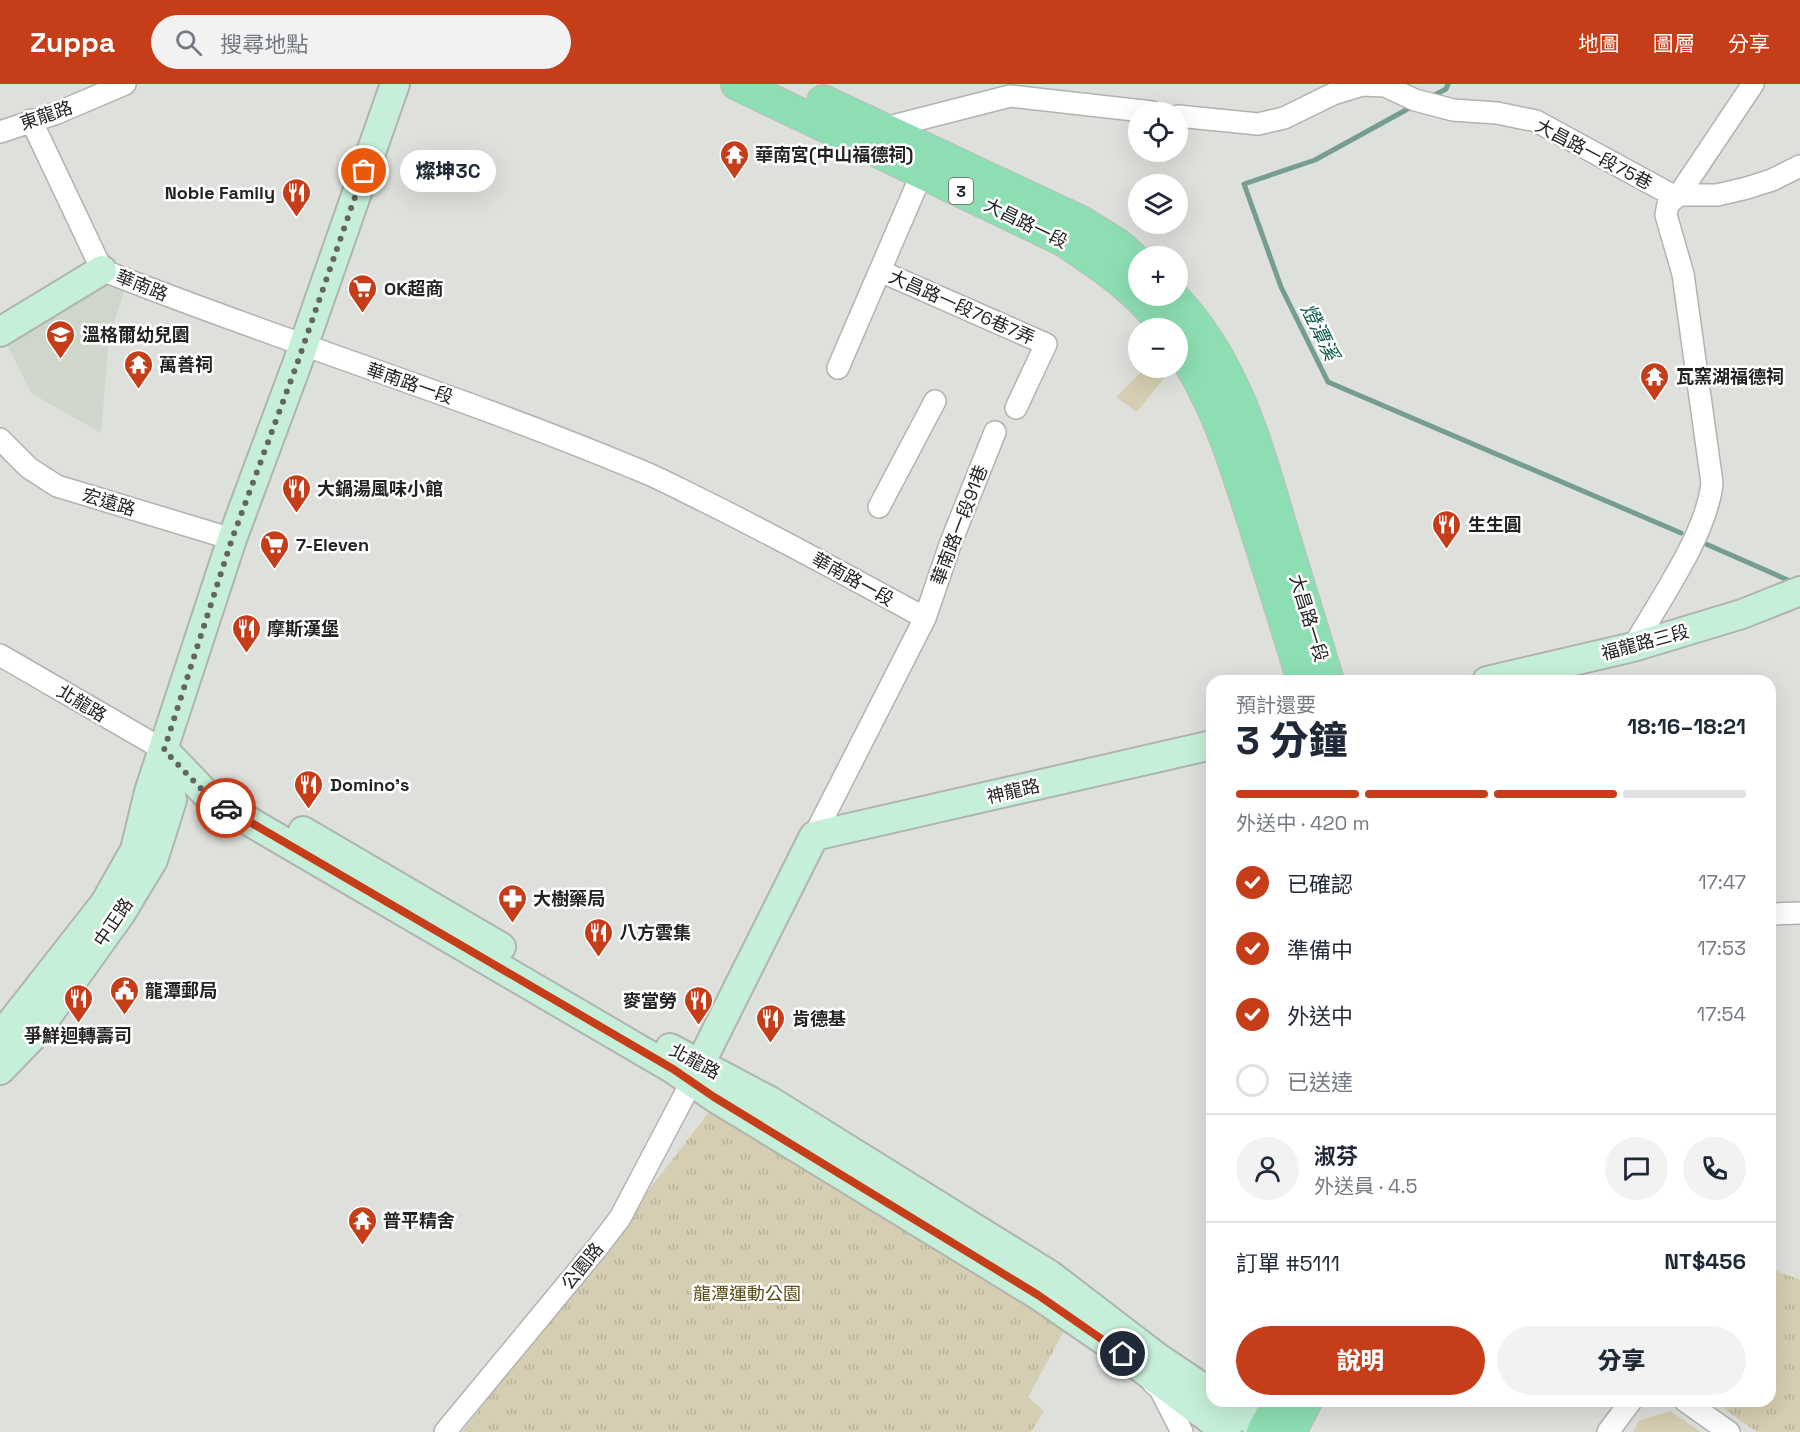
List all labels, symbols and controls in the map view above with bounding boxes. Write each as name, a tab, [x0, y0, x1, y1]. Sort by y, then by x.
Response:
search box	[151, 15, 571, 69]
text: Zuppa	[30, 24, 115, 60]
icon: search	[172, 26, 205, 59]
text: 搜尋地點	[220, 30, 308, 58]
text: 地圖	[1578, 30, 1620, 57]
text: 圖層	[1653, 30, 1695, 57]
text: 分享	[1728, 30, 1770, 57]
street label: 東龍路	[17, 95, 75, 135]
map controls	[1128, 102, 1188, 378]
button: locate	[1128, 102, 1188, 162]
street label: 大昌路一段75巷	[1532, 114, 1656, 194]
temple icon: 華南宮(中山福德祠)	[718, 138, 750, 180]
place label: 華南宮(中山福德祠)	[755, 143, 913, 166]
pin	[338, 145, 389, 196]
callout: 燦坤3C	[400, 150, 496, 192]
icon: bag	[347, 154, 380, 187]
text: 燦坤3C	[415, 158, 481, 184]
button: layers	[1128, 174, 1188, 234]
restaurant icon: Noble Family	[280, 176, 312, 218]
road number: 3	[949, 178, 973, 204]
place label: Noble Family	[165, 181, 275, 204]
street label: 大昌路一段	[981, 193, 1071, 253]
button: +	[1128, 246, 1188, 306]
street label: 華南路	[113, 264, 171, 306]
street label: 大昌路一段76巷7弄	[886, 265, 1038, 349]
supermarket icon: OK超商	[347, 272, 379, 314]
place label: OK超商	[384, 277, 443, 300]
water label: 燈潭溪	[1295, 299, 1346, 367]
school or university icon: 溫格爾幼兒園	[45, 318, 77, 360]
button: −	[1128, 318, 1188, 378]
place label: 溫格爾幼兒園	[82, 323, 190, 346]
temple icon: 萬善祠	[122, 348, 154, 390]
place label: 萬善祠	[159, 353, 213, 376]
street label: 華南路一段	[364, 357, 456, 409]
temple icon: 瓦窯湖福德祠	[1639, 360, 1671, 402]
place label: 瓦窯湖福德祠	[1676, 365, 1784, 388]
street label: 華南路一段91巷	[926, 462, 992, 588]
restaurant icon: 大鍋湯風味小館	[280, 472, 312, 514]
place label: 大鍋湯風味小館	[317, 477, 443, 500]
street label: 宏遠路	[80, 483, 138, 521]
restaurant icon: 生生圓	[1431, 508, 1463, 550]
place label: 生生圓	[1468, 513, 1522, 536]
supermarket icon: 7-Eleven	[259, 528, 291, 570]
place label: 7-Eleven	[296, 533, 369, 556]
street label: 華南路一段	[808, 547, 898, 611]
street label: 大昌路一段	[1285, 572, 1333, 664]
restaurant icon: 摩斯漢堡	[230, 612, 262, 654]
place label: 摩斯漢堡	[267, 617, 339, 640]
street label: 福龍路三段	[1599, 619, 1691, 665]
street label: 北龍路	[53, 679, 111, 727]
text: 預計還要	[1236, 692, 1316, 718]
text: 18:16–18:21	[1627, 712, 1746, 740]
text: 3 分鐘	[1236, 716, 1348, 765]
restaurant icon: Domino's	[293, 768, 325, 810]
place label: Domino's	[330, 773, 409, 796]
street label: 神龍路	[984, 774, 1042, 808]
courier	[196, 778, 256, 838]
icon: car	[210, 792, 243, 825]
text: 外送中 · 420 m	[1236, 810, 1370, 836]
icon: check	[1236, 866, 1269, 899]
text: 17:47	[1698, 869, 1746, 895]
text: 已確認	[1287, 870, 1353, 898]
pharmacy icon: 大樹藥局	[496, 882, 528, 924]
place label: 大樹藥局	[533, 887, 605, 910]
street label: 中正路	[88, 893, 138, 951]
restaurant icon: 八方雲集	[582, 916, 614, 958]
place label: 八方雲集	[619, 921, 691, 944]
icon: check	[1236, 932, 1269, 965]
text: 17:53	[1697, 935, 1746, 961]
text: 準備中	[1287, 936, 1353, 964]
public building icon: 龍潭郵局	[108, 974, 140, 1016]
place label: 龍潭郵局	[145, 979, 217, 1002]
restaurant icon: 爭鮮迴轉壽司	[62, 982, 94, 1024]
restaurant icon: 麥當勞	[682, 984, 714, 1026]
place label: 麥當勞	[623, 989, 677, 1012]
icon: check	[1236, 998, 1269, 1031]
text: 17:54	[1697, 1001, 1746, 1027]
restaurant icon: 肯德基	[755, 1002, 787, 1044]
text: 外送中	[1287, 1002, 1353, 1030]
place label: 肯德基	[792, 1007, 846, 1030]
place label: 爭鮮迴轉壽司	[24, 1024, 132, 1047]
street label: 北龍路	[666, 1038, 724, 1084]
text: 已送達	[1287, 1068, 1353, 1096]
button: person	[1236, 1137, 1299, 1200]
button: chat	[1605, 1137, 1668, 1200]
button: phone	[1683, 1137, 1746, 1200]
text: 淑芬	[1314, 1142, 1358, 1170]
text: 外送員 · 4.5	[1314, 1173, 1418, 1199]
temple icon: 普平精舍	[346, 1204, 378, 1246]
place label: 普平精舍	[383, 1209, 455, 1232]
street label: 公園路	[556, 1238, 608, 1294]
text: NT$456	[1664, 1247, 1746, 1275]
text: 訂單 #5111	[1236, 1249, 1340, 1277]
park label: 龍潭運動公園	[693, 1282, 801, 1305]
button: 說明	[1236, 1326, 1485, 1395]
button: 分享	[1497, 1326, 1746, 1395]
pin	[1097, 1328, 1148, 1379]
icon: home	[1106, 1337, 1139, 1370]

